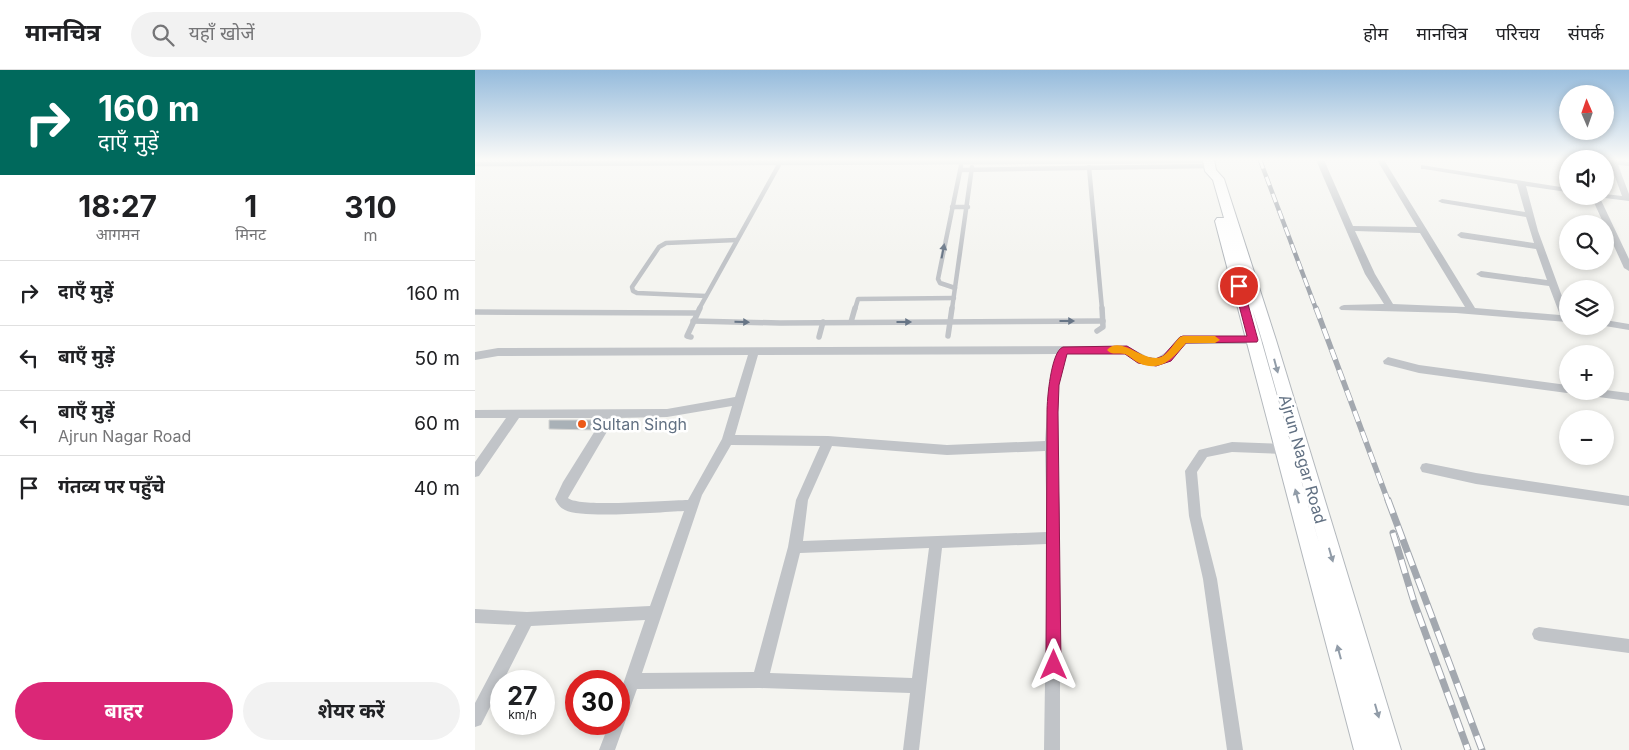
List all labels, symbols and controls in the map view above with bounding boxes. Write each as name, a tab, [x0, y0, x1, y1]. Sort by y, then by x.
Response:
search box	[131, 12, 481, 57]
text: मानचित्र	[25, 18, 101, 47]
icon: search	[149, 21, 177, 49]
text: यहाँ खोजें	[189, 22, 255, 45]
text: होम	[1363, 23, 1388, 44]
text: मानचित्र	[1416, 23, 1468, 44]
text: परिचय	[1496, 23, 1540, 44]
text: संपर्क	[1568, 23, 1604, 44]
north arrow	[1559, 85, 1614, 140]
map controls	[1559, 85, 1614, 465]
text: 160 m	[98, 87, 200, 129]
icon: right	[15, 90, 80, 155]
text: दाएँ मुड़ें	[98, 129, 159, 155]
button: sound	[1559, 150, 1614, 205]
text: 18:27	[78, 188, 157, 224]
text: 1	[244, 188, 257, 224]
text: 310	[344, 189, 397, 225]
button: search	[1559, 215, 1614, 270]
text: आगमन	[96, 224, 140, 244]
text: मिनट	[235, 224, 266, 244]
text: m	[363, 225, 377, 245]
one-way arrow	[940, 242, 948, 258]
pin	[1218, 265, 1260, 307]
icon: arrive	[1225, 272, 1253, 300]
icon: right	[15, 279, 43, 307]
text: दाएँ मुड़ें	[58, 280, 114, 303]
button: layers	[1559, 280, 1614, 335]
text: 160 m	[407, 282, 460, 305]
one-way arrow	[1059, 317, 1075, 325]
one-way arrow	[734, 318, 750, 326]
one-way arrow	[896, 318, 912, 326]
icon: left	[15, 344, 43, 372]
text: बाएँ मुड़ें	[58, 345, 115, 368]
button: +	[1559, 345, 1614, 400]
text: 50 m	[414, 347, 460, 370]
one-way arrow	[1273, 358, 1281, 373]
street label: Ajrun Nagar Road	[1275, 392, 1331, 526]
text: बाएँ मुड़ें	[58, 400, 115, 423]
icon: left	[15, 409, 43, 437]
button: −	[1559, 410, 1614, 465]
text: 60 m	[414, 412, 460, 435]
place label: Sultan Singh	[592, 414, 687, 434]
marker: Sultan Singh	[576, 418, 588, 430]
text: Ajrun Nagar Road	[58, 426, 191, 446]
icon: arrive	[15, 474, 43, 502]
text: गंतव्य पर पहुँचे	[58, 475, 165, 498]
text: 40 m	[414, 477, 460, 500]
one-way arrow	[1292, 488, 1300, 503]
one-way arrow	[1328, 548, 1336, 563]
position arrow	[1027, 638, 1079, 690]
one-way arrow	[1335, 645, 1343, 660]
speed limit sign: 30	[565, 670, 630, 735]
text: 27	[507, 681, 538, 711]
button: बाहर	[15, 682, 233, 740]
button: शेयर करें	[243, 682, 460, 740]
one-way arrow	[1374, 704, 1382, 719]
text: km/h	[508, 707, 537, 722]

